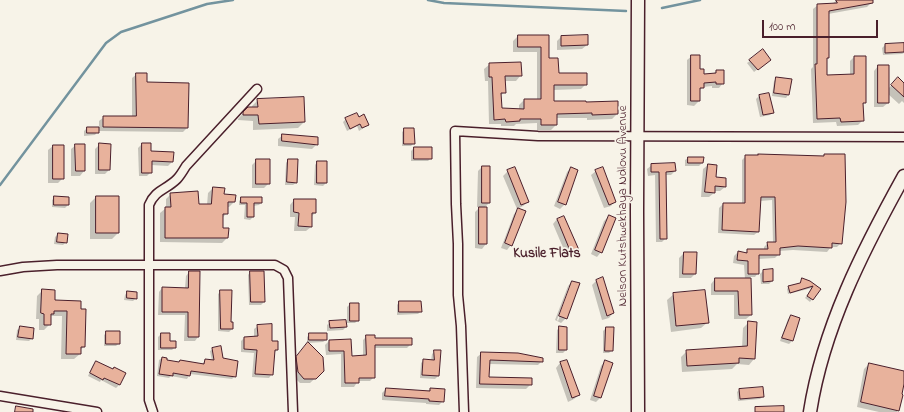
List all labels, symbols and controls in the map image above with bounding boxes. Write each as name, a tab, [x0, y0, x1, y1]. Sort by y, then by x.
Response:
scale bar	[764, 12, 880, 38]
text: 100 m	[769, 18, 796, 36]
street label: Nelson Kutshwekhaya Ndlovu Avenue	[616, 106, 632, 306]
district label: Kusile Flats	[513, 247, 581, 263]

